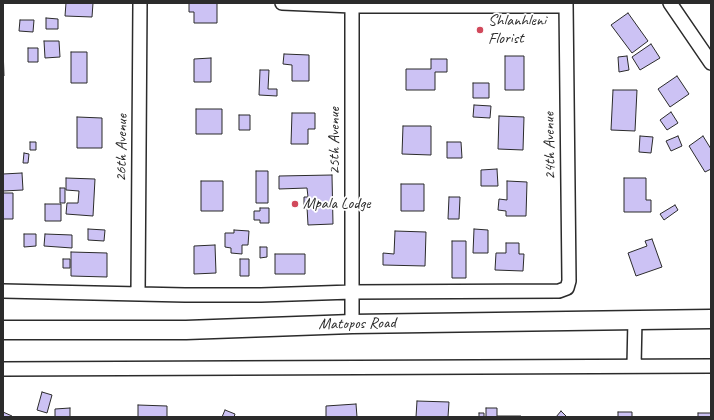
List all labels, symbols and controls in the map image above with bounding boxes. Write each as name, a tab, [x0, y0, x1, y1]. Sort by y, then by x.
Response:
place label: Shlanhleni Florist	[488, 11, 546, 49]
marker: Shlanhleni Florist	[475, 25, 485, 35]
street label: 25th Avenue	[325, 107, 345, 175]
street label: 24th Avenue	[540, 112, 560, 180]
street label: 26th Avenue	[112, 114, 132, 182]
place label: Mpala Lodge	[303, 194, 370, 214]
marker: Mpala Lodge	[290, 199, 300, 209]
street label: Matopos Road	[318, 314, 396, 334]

